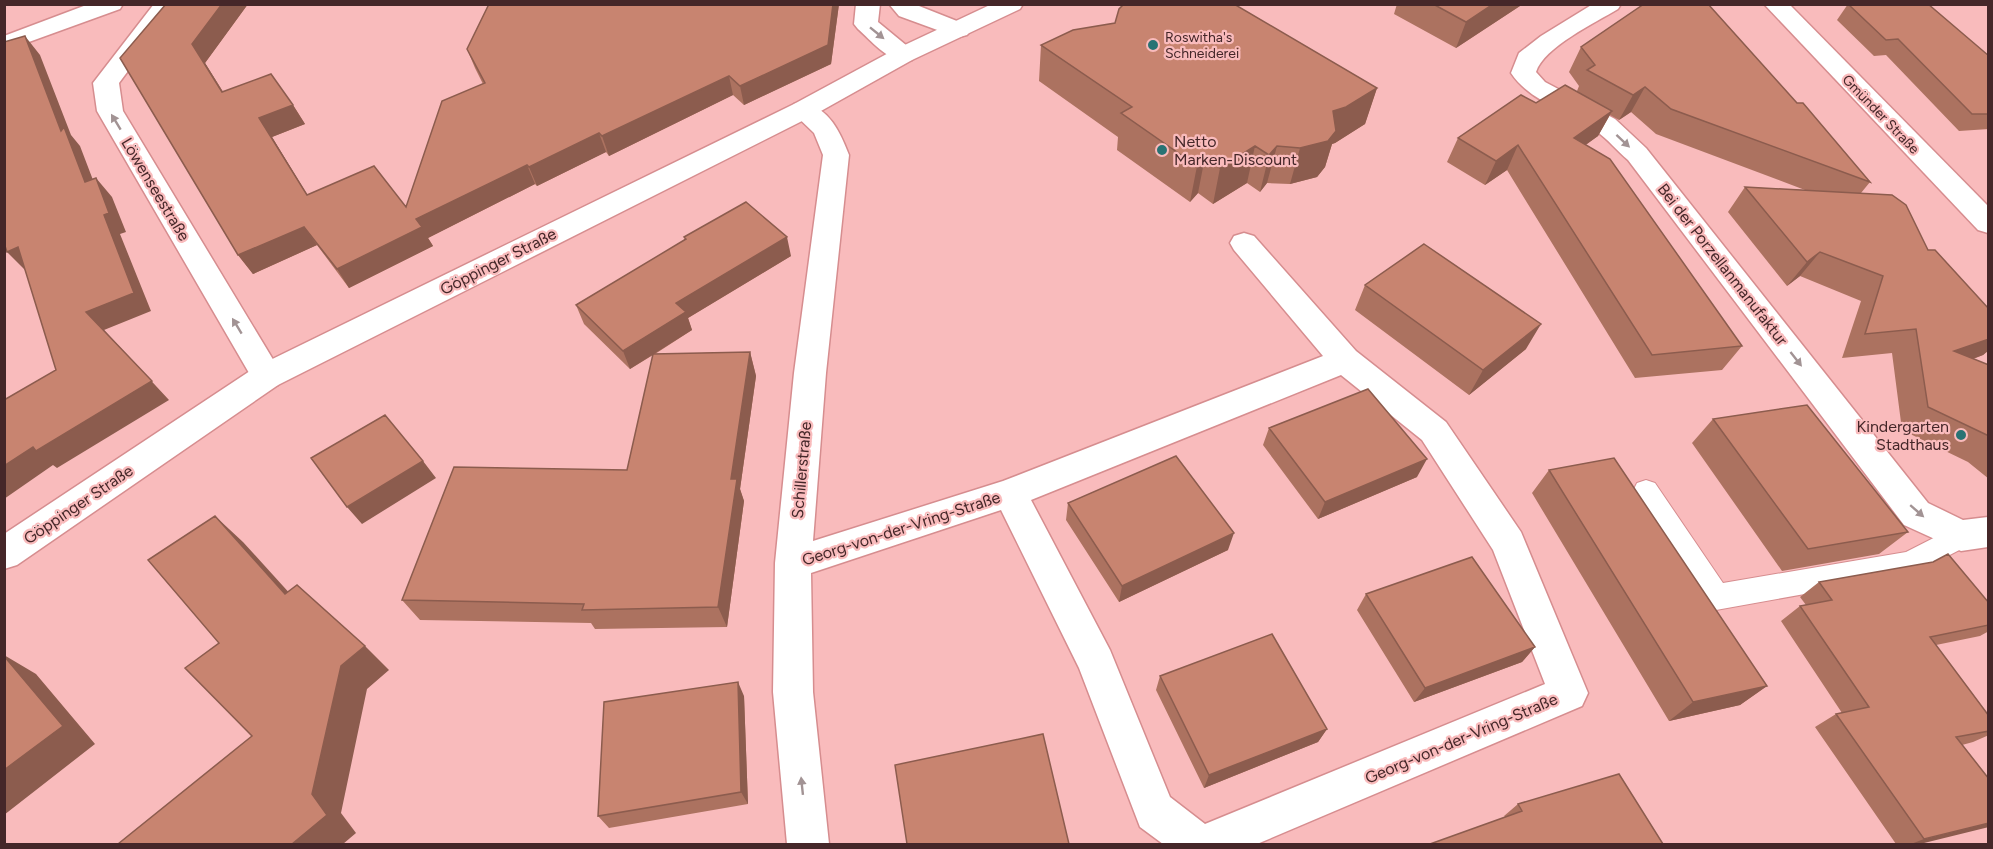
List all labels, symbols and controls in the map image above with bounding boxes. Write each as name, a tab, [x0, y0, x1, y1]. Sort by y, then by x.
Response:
one-way arrow	[869, 26, 884, 39]
place label: Roswitha's Schneiderei	[1165, 29, 1239, 62]
marker: Roswitha's Schneiderei	[1146, 38, 1160, 52]
street label: Gmünder Straße	[1839, 71, 1923, 158]
one-way arrow	[111, 113, 121, 130]
place label: Netto Marken-Discount	[1174, 132, 1297, 169]
street label: Löwenseestraße	[117, 134, 194, 245]
one-way arrow	[1615, 134, 1630, 148]
marker: Netto Marken-Discount	[1155, 143, 1169, 157]
street label: Bei der Porzellanmanufaktur	[1654, 180, 1792, 349]
street label: Göppinger Straße	[437, 224, 560, 299]
one-way arrow	[232, 318, 243, 334]
one-way arrow	[1790, 351, 1802, 367]
place label: Kindergarten Stadthaus	[1856, 417, 1949, 454]
street label: Schillerstraße	[788, 421, 815, 519]
marker: Kindergarten Stadthaus	[1954, 428, 1968, 442]
street label: Göppinger Straße	[20, 461, 137, 548]
street label: Georg-von-der-Vring-Straße	[800, 487, 1003, 570]
one-way arrow	[1909, 505, 1925, 518]
street label: Georg-von-der-Vring-Straße	[1362, 689, 1560, 788]
one-way arrow	[797, 777, 807, 796]

